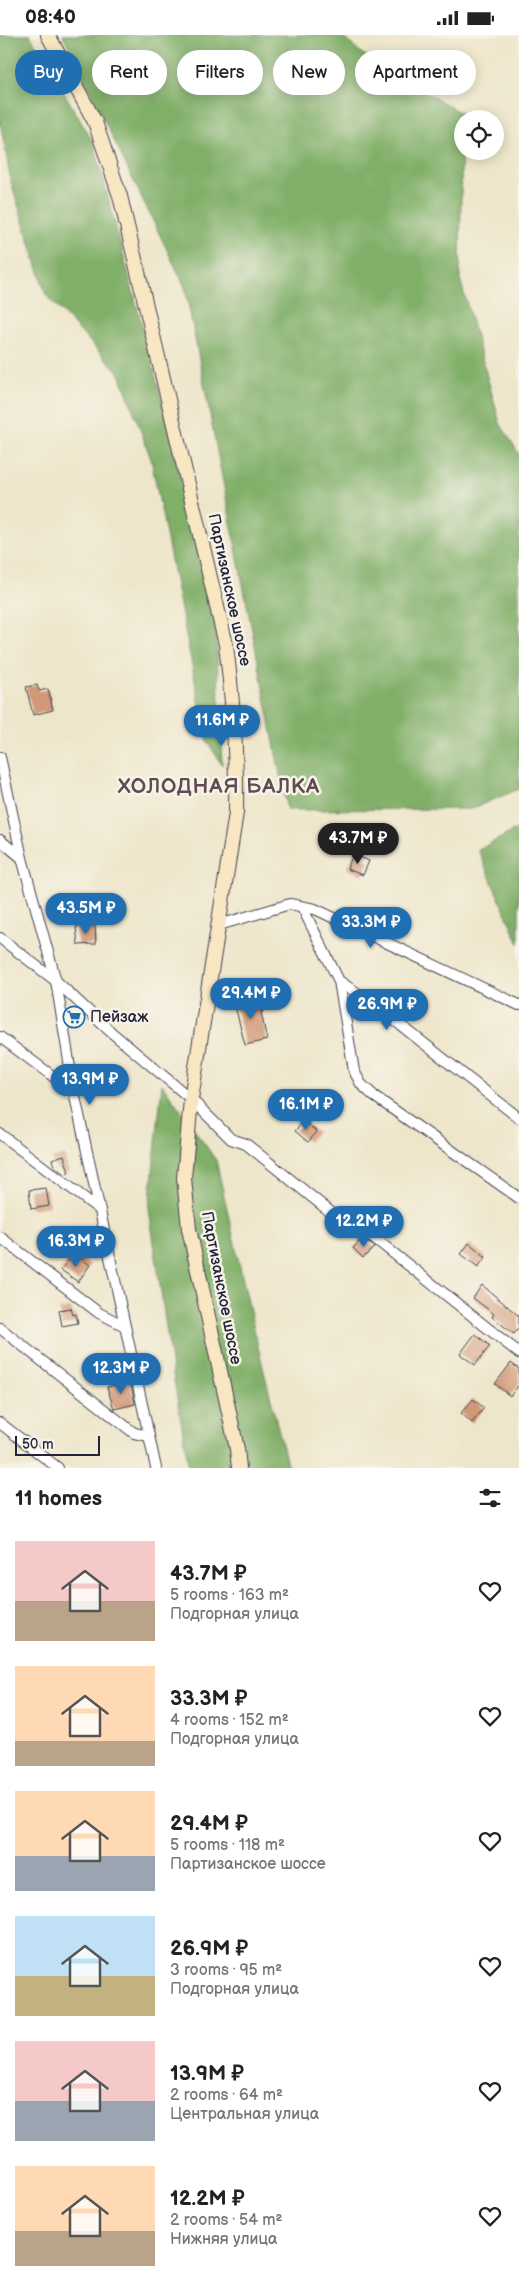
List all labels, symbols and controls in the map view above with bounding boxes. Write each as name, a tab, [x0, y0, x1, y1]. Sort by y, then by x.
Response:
text: 08:40	[25, 6, 76, 29]
chip: Buy	[15, 50, 82, 95]
chip: Rent	[92, 50, 167, 95]
chip: Filters	[177, 50, 263, 95]
chip: New	[273, 50, 345, 95]
chip: Apartment	[355, 50, 476, 95]
map controls	[454, 110, 504, 160]
button: locate	[454, 110, 504, 160]
street label: Партизанское шоссе	[204, 512, 254, 668]
pin: 11.6M ₽	[176, 705, 268, 747]
text: 11.6M ₽	[195, 711, 249, 730]
district label: ХОЛОДНАЯ БАЛКА	[117, 774, 320, 799]
pin: 43.7M ₽	[312, 823, 404, 865]
text: 43.7M ₽	[329, 829, 387, 848]
pin: 43.5M ₽	[40, 893, 132, 935]
text: 43.5M ₽	[57, 899, 115, 918]
pin: 33.3M ₽	[325, 907, 417, 949]
text: 33.3M ₽	[342, 913, 400, 932]
pin: 29.4M ₽	[205, 977, 297, 1020]
text: 29.4M ₽	[221, 984, 281, 1003]
pin: 26.9M ₽	[341, 989, 433, 1031]
text: 26.9M ₽	[357, 995, 417, 1014]
supermarket icon: Пейзаж	[62, 1005, 86, 1029]
place label: Пейзаж	[90, 1008, 149, 1027]
pin: 13.9M ₽	[44, 1063, 136, 1106]
text: 13.9M ₽	[62, 1070, 118, 1089]
pin: 16.1M ₽	[260, 1089, 352, 1131]
text: 16.1M ₽	[279, 1095, 333, 1114]
pin: 12.2M ₽	[318, 1205, 410, 1248]
street label: Партизанское шоссе	[197, 1210, 245, 1366]
text: 12.2M ₽	[336, 1212, 392, 1231]
pin: 16.3M ₽	[30, 1225, 122, 1268]
text: 16.3M ₽	[48, 1232, 104, 1251]
pin: 12.3M ₽	[75, 1353, 167, 1395]
text: 12.3M ₽	[93, 1359, 149, 1378]
scale bar	[15, 1433, 100, 1456]
text: 50 m	[22, 1436, 54, 1453]
icon: filters	[476, 1484, 504, 1512]
text: 11 homes	[15, 1486, 102, 1511]
icon: home	[55, 1561, 115, 1621]
text: 43.7M ₽	[170, 1561, 247, 1586]
icon: heart	[476, 1577, 504, 1605]
text: 5 rooms · 163 m²	[170, 1586, 289, 1605]
text: Подгорная улица	[170, 1605, 299, 1624]
icon: home	[55, 1686, 115, 1746]
text: 33.3M ₽	[170, 1686, 247, 1711]
icon: heart	[476, 1702, 504, 1730]
text: 4 rooms · 152 m²	[170, 1711, 289, 1730]
text: Подгорная улица	[170, 1730, 299, 1749]
icon: home	[55, 1811, 115, 1871]
text: 29.4M ₽	[170, 1811, 248, 1836]
icon: heart	[476, 1827, 504, 1855]
text: 5 rooms · 118 m²	[170, 1836, 285, 1855]
text: Партизанское шоссе	[170, 1855, 326, 1874]
icon: home	[55, 1936, 115, 1996]
text: 26.9M ₽	[170, 1936, 248, 1961]
icon: heart	[476, 1952, 504, 1980]
text: 3 rooms · 95 m²	[170, 1961, 282, 1980]
text: Подгорная улица	[170, 1980, 299, 1999]
icon: home	[55, 2061, 115, 2121]
text: 13.9M ₽	[170, 2061, 244, 2086]
icon: heart	[476, 2077, 504, 2105]
text: 2 rooms · 64 m²	[170, 2086, 283, 2105]
text: Центральная улица	[170, 2105, 319, 2124]
icon: home	[55, 2186, 115, 2246]
text: 12.2M ₽	[170, 2186, 245, 2211]
icon: heart	[476, 2202, 504, 2230]
text: 2 rooms · 54 m²	[170, 2211, 282, 2230]
text: Нижняя улица	[170, 2230, 277, 2249]

